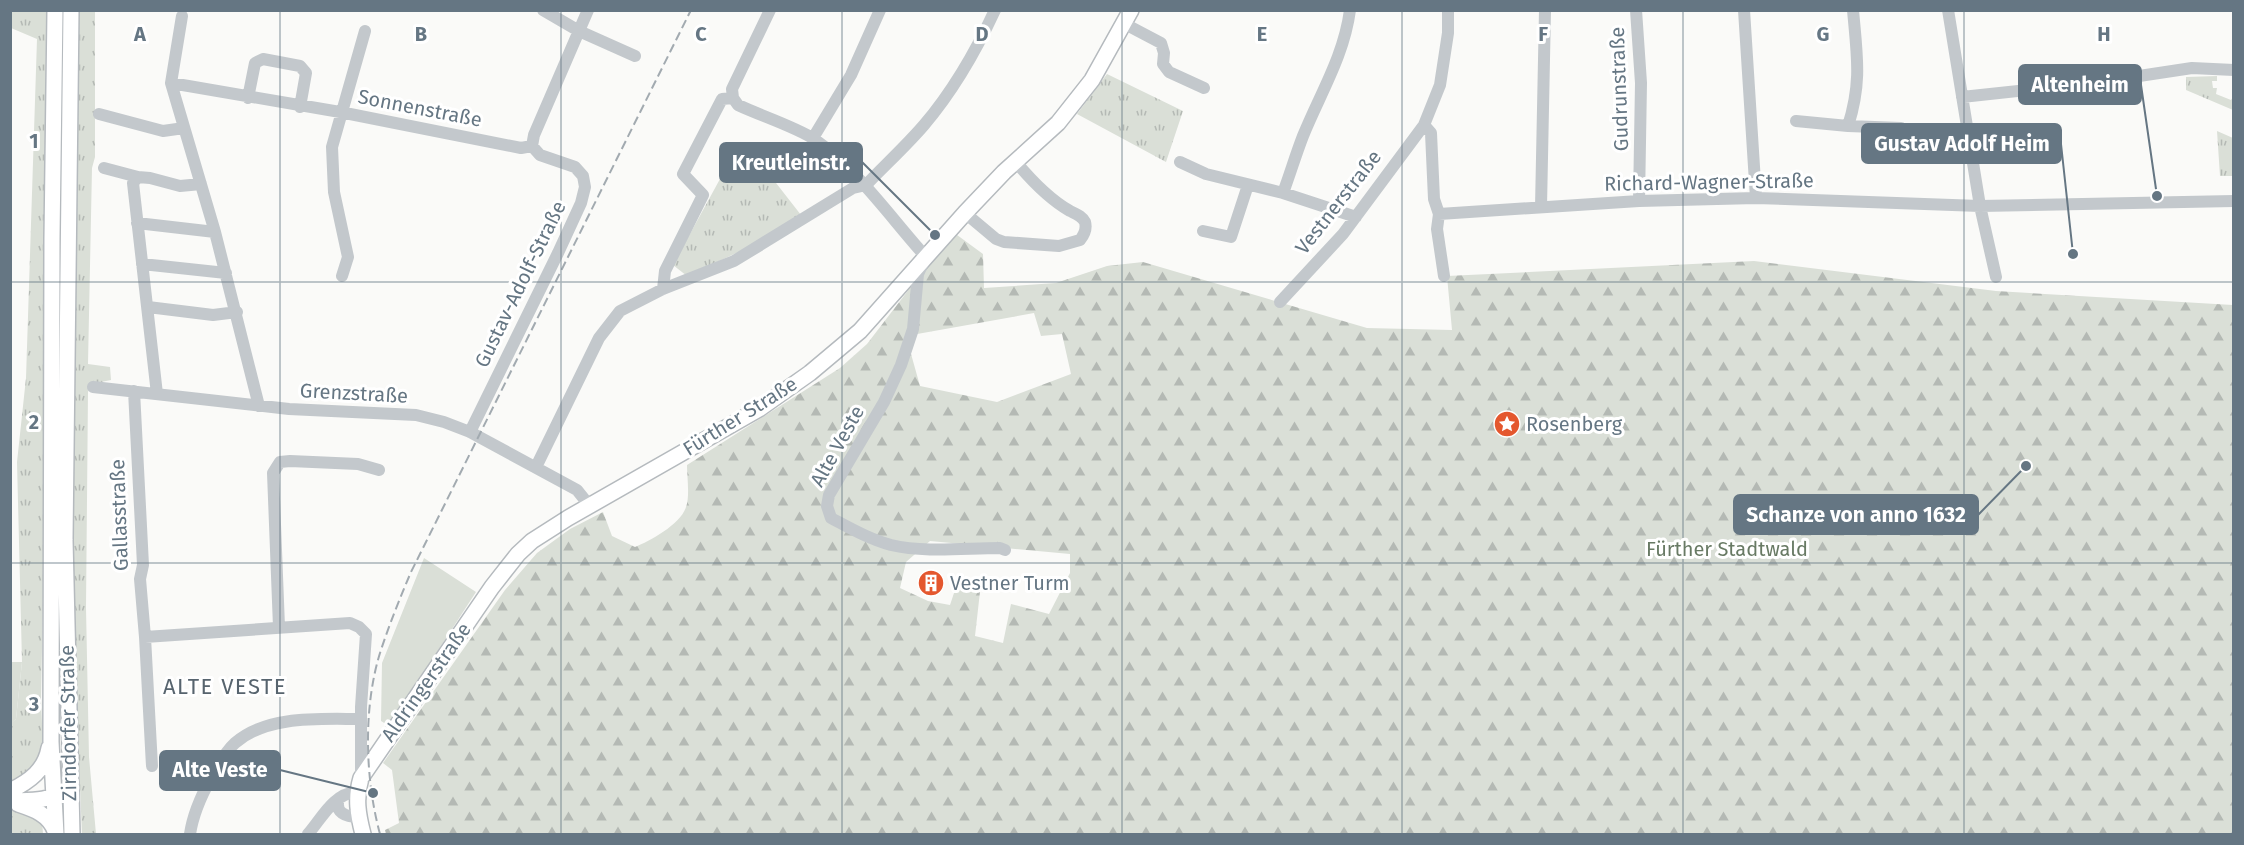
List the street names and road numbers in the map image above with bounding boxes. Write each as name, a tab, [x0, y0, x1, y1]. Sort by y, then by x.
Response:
street label: Gudrunstraße	[1605, 26, 1633, 152]
street label: Sonnenstraße	[356, 84, 484, 132]
street label: Vestnerstraße	[1290, 145, 1386, 259]
street label: Richard-Wagner-Straße	[1604, 168, 1814, 196]
street label: Gustav-Adolf-Straße	[469, 197, 571, 371]
street label: Fürther Straße	[678, 371, 802, 461]
street label: Grenzstraße	[299, 378, 409, 408]
street label: Alte Veste	[805, 401, 869, 491]
street label: Gallasstraße	[105, 459, 133, 571]
street label: Aldringerstraße	[376, 618, 476, 746]
street label: Zirndorfer Straße	[55, 645, 81, 801]

